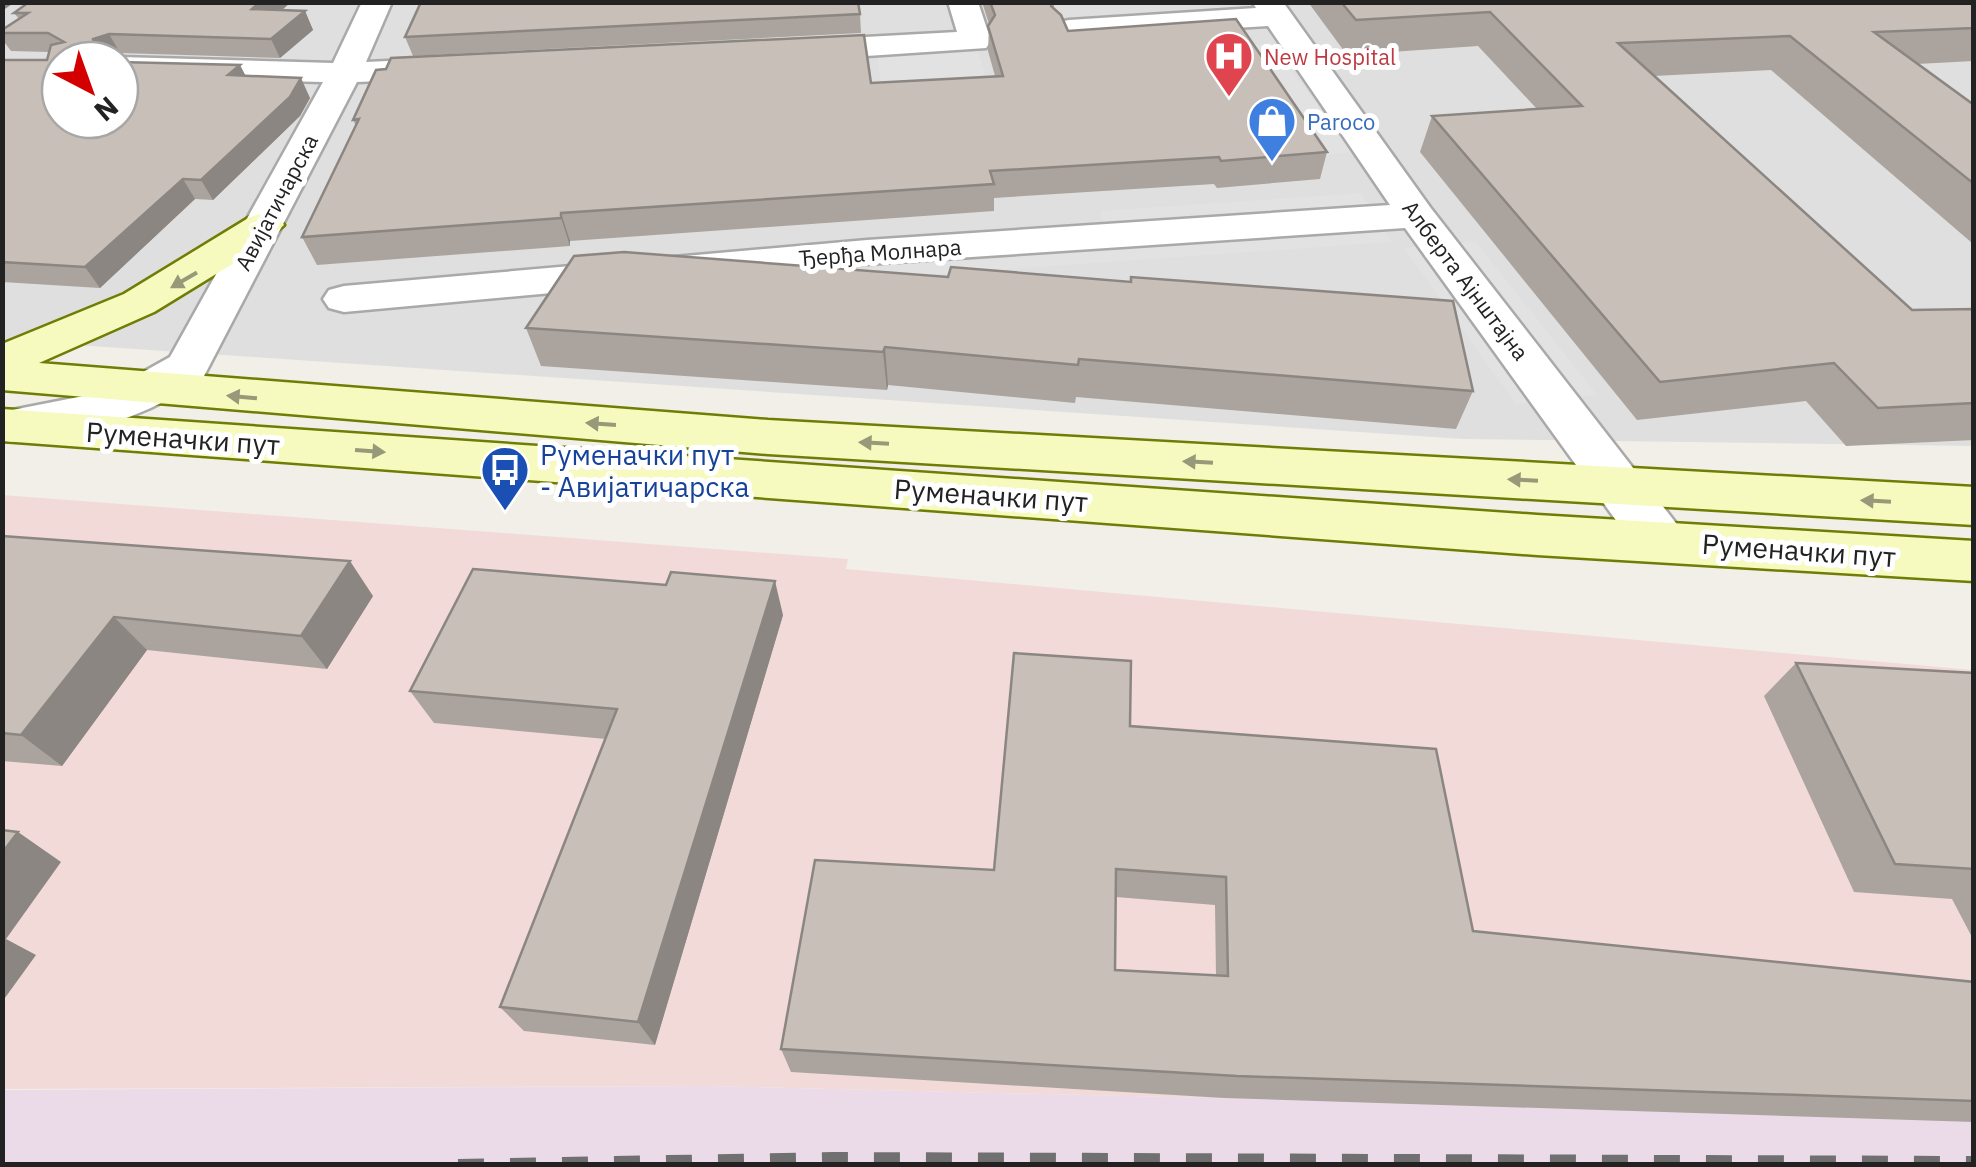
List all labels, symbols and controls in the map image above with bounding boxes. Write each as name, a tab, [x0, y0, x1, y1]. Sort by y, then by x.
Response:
hospital icon: New Hospital	[1203, 30, 1255, 98]
north arrow	[40, 40, 140, 140]
place label: New Hospital	[1264, 42, 1396, 71]
text: N	[87, 89, 127, 130]
shop icon: Paroco	[1246, 95, 1298, 163]
place label: Paroco	[1307, 107, 1375, 136]
street label: Авијатичарска	[228, 129, 324, 275]
street label: Алберта Ајнштајна	[1396, 194, 1536, 366]
street label: Ђерђа Молнара	[798, 232, 963, 272]
one-way arrow	[169, 271, 198, 288]
one-way arrow	[226, 389, 257, 405]
street label: Руменачки пут	[85, 413, 281, 463]
one-way arrow	[585, 416, 616, 432]
one-way arrow	[857, 435, 889, 451]
place label: Руменачки пут - Авијатичарска	[540, 436, 749, 505]
one-way arrow	[355, 443, 387, 459]
bus stop icon: Руменачки пут - Авијатичарска	[479, 444, 531, 512]
one-way arrow	[1182, 454, 1214, 470]
street label: Руменачки пут	[893, 470, 1089, 520]
one-way arrow	[1506, 472, 1538, 488]
one-way arrow	[1860, 493, 1892, 509]
street label: Руменачки пут	[1701, 525, 1897, 575]

